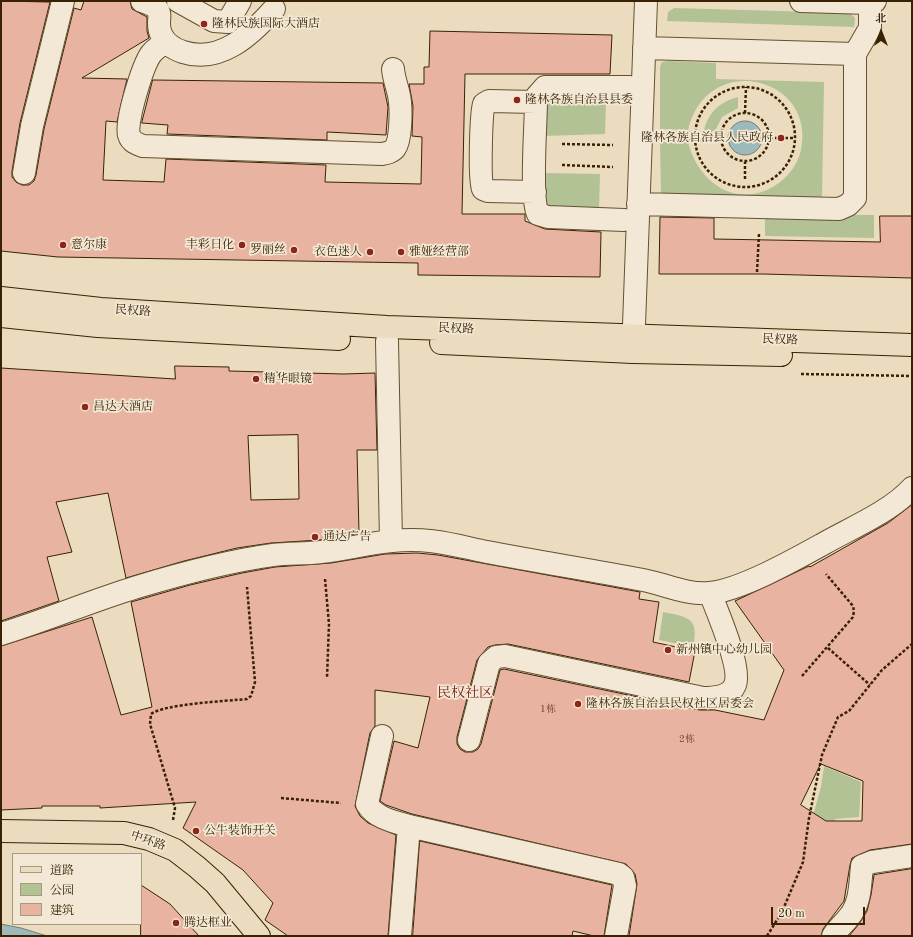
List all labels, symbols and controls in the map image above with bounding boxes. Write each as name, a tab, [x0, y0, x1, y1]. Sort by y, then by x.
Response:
north arrow	[861, 12, 901, 52]
text: 北	[876, 14, 887, 25]
place label: 隆林民族国际大酒店	[212, 17, 320, 31]
marker: 隆林民族国际大酒店	[199, 19, 209, 29]
place label: 隆林各族自治县县委	[525, 93, 633, 107]
marker: 隆林各族自治县县委	[512, 95, 522, 105]
place label: 隆林各族自治县人民政府	[641, 131, 773, 145]
marker: 隆林各族自治县人民政府	[776, 133, 786, 143]
place label: 意尔康	[71, 238, 107, 252]
place label: 丰彩日化	[186, 238, 234, 252]
marker: 意尔康	[58, 240, 68, 250]
marker: 丰彩日化	[237, 240, 247, 250]
place label: 罗丽丝	[250, 243, 286, 257]
marker: 罗丽丝	[289, 245, 299, 255]
place label: 衣色迷人	[314, 245, 362, 259]
place label: 雅娅经营部	[409, 245, 469, 259]
marker: 衣色迷人	[365, 247, 375, 257]
marker: 雅娅经营部	[396, 247, 406, 257]
street label: 民权路	[115, 303, 151, 319]
street label: 民权路	[438, 321, 474, 337]
street label: 民权路	[762, 332, 798, 348]
place label: 精华眼镜	[264, 372, 312, 386]
marker: 精华眼镜	[251, 374, 261, 384]
place label: 昌达大酒店	[93, 400, 153, 414]
marker: 昌达大酒店	[80, 402, 90, 412]
place label: 通达广告	[323, 530, 371, 544]
marker: 通达广告	[310, 532, 320, 542]
place label: 新州镇中心幼儿园	[676, 643, 772, 657]
marker: 新州镇中心幼儿园	[663, 645, 673, 655]
district label: 民权社区	[437, 685, 493, 701]
place label: 隆林各族自治县民权社区居委会	[586, 697, 754, 711]
marker: 隆林各族自治县民权社区居委会	[573, 699, 583, 709]
house number: 1栋	[540, 703, 556, 715]
house number: 2栋	[679, 733, 695, 745]
place label: 公牛装饰开关	[204, 824, 276, 838]
marker: 公牛装饰开关	[191, 826, 201, 836]
street label: 中环路	[129, 828, 167, 854]
legend	[12, 853, 142, 925]
text: 道路	[50, 865, 74, 877]
text: 公园	[50, 885, 74, 897]
scale bar	[773, 899, 867, 925]
text: 建筑	[50, 905, 74, 917]
text: 20 m	[778, 908, 805, 920]
place label: 腾达框业	[184, 916, 232, 930]
marker: 腾达框业	[171, 918, 181, 928]

